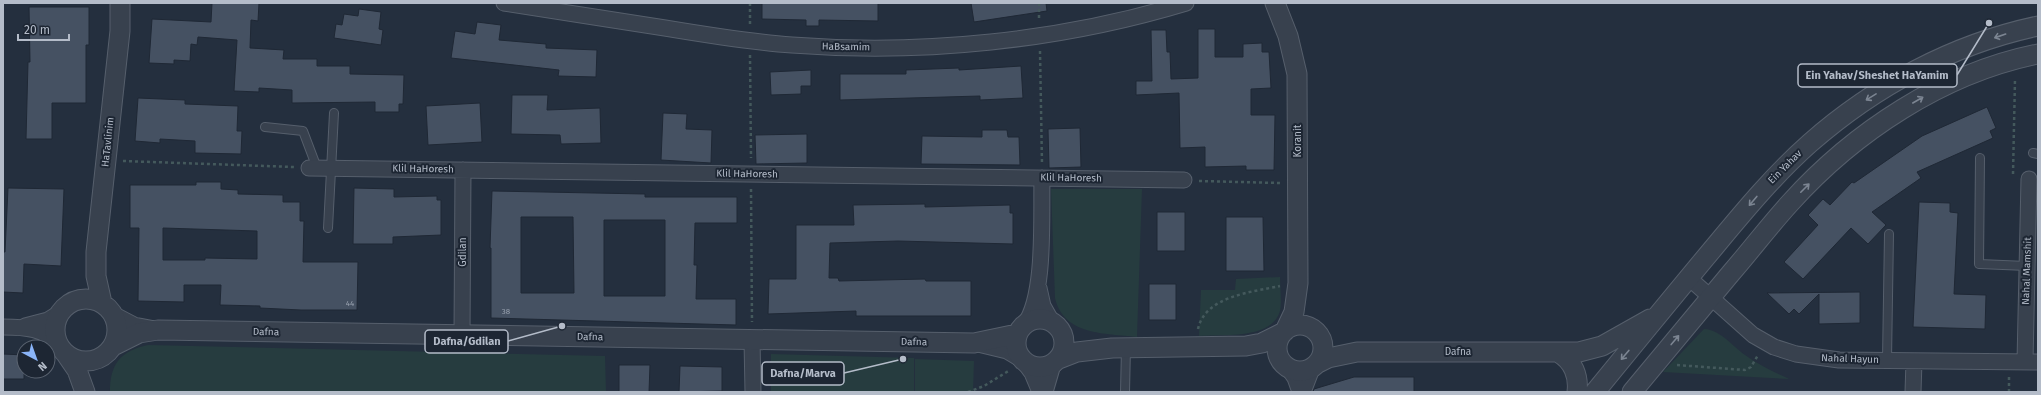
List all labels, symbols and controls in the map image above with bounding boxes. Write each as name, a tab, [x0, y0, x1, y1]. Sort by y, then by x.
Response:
scale bar	[18, 16, 69, 42]
text: 20 m	[24, 23, 50, 37]
one-way arrow	[1995, 32, 2007, 40]
street label: HaBsamim	[822, 41, 870, 53]
callout: Ein Yahav/Sheshet HaYamim	[1798, 64, 1957, 87]
text: Ein Yahav/Sheshet HaYamim	[1806, 69, 1949, 82]
one-way arrow	[1866, 93, 1877, 101]
one-way arrow	[1912, 96, 1924, 104]
street label: HaTavlinim	[99, 116, 117, 168]
street label: Koranit	[1292, 124, 1304, 157]
street label: Ein Yahav	[1766, 148, 1804, 186]
street label: Klil HaHoresh	[392, 162, 454, 176]
street label: Klil HaHoresh	[716, 167, 778, 181]
street label: Klil HaHoresh	[1040, 171, 1102, 185]
one-way arrow	[1800, 183, 1810, 193]
one-way arrow	[1748, 196, 1757, 207]
street label: Gdilan	[457, 237, 469, 267]
street label: Nahal Mamshit	[2020, 237, 2034, 305]
house number: 44	[346, 299, 355, 308]
house number: 38	[502, 307, 511, 316]
street label: Dafna	[253, 326, 279, 338]
callout: Dafna/Gdilan	[425, 330, 508, 353]
street label: Dafna	[577, 331, 603, 343]
text: Dafna/Gdilan	[433, 335, 501, 348]
one-way arrow	[1671, 335, 1680, 346]
street label: Dafna	[901, 336, 927, 348]
north arrow	[16, 339, 56, 379]
street label: Dafna	[1445, 346, 1471, 358]
one-way arrow	[1621, 350, 1630, 361]
street label: Nahal Hayun	[1821, 352, 1879, 366]
text: N	[35, 359, 49, 373]
callout: Dafna/Marva	[762, 362, 844, 385]
text: Dafna/Marva	[770, 367, 836, 380]

